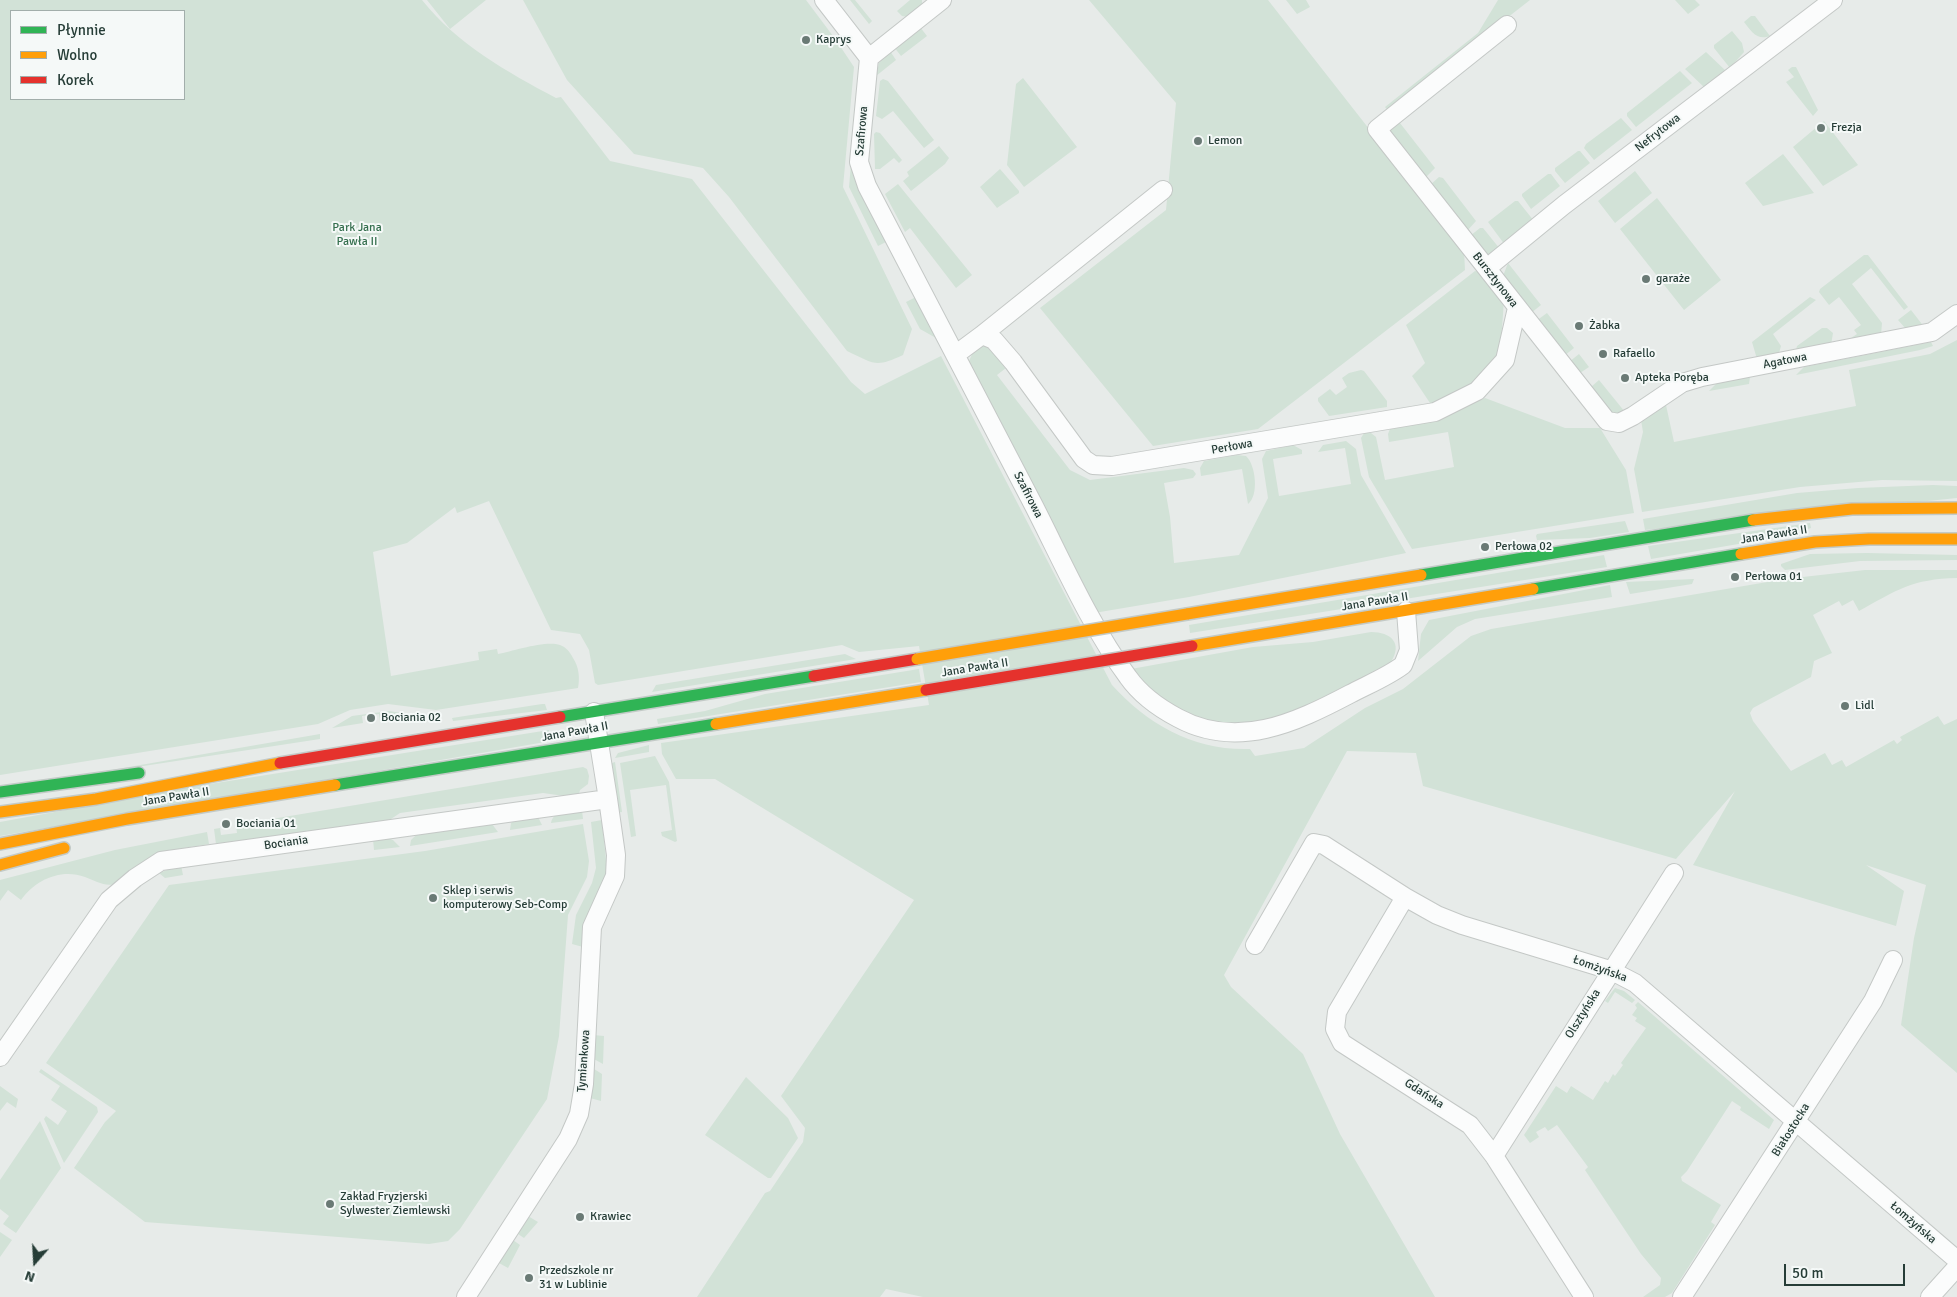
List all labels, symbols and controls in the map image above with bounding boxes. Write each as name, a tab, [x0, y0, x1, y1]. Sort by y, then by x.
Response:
legend	[10, 10, 185, 100]
text: Płynnie	[57, 21, 106, 39]
place label: Kaprys	[816, 33, 851, 47]
marker: Kaprys	[800, 34, 812, 46]
text: Wolno	[57, 46, 97, 64]
text: Korek	[57, 71, 94, 89]
street label: Szafirowa	[853, 105, 871, 157]
street label: Nefrytowa	[1632, 111, 1684, 155]
place label: Frezja	[1831, 121, 1862, 135]
marker: Frezja	[1815, 122, 1827, 134]
place label: Lemon	[1208, 134, 1242, 148]
marker: Lemon	[1192, 135, 1204, 147]
park label: Park Jana Pawła II	[332, 221, 382, 249]
street label: Bursztynowa	[1469, 250, 1521, 310]
place label: garaże	[1656, 272, 1690, 286]
marker: garaże	[1640, 273, 1652, 285]
place label: Żabka	[1589, 319, 1620, 333]
marker: Żabka	[1573, 320, 1585, 332]
place label: Rafaello	[1613, 347, 1655, 361]
marker: Rafaello	[1597, 348, 1609, 360]
street label: Agatowa	[1762, 350, 1808, 372]
place label: Apteka Poręba	[1635, 371, 1709, 385]
marker: Apteka Poręba	[1619, 372, 1631, 384]
street label: Perłowa	[1210, 436, 1254, 458]
street label: Szafirowa	[1010, 469, 1046, 521]
street label: Jana Pawła II	[1740, 523, 1808, 547]
place label: Perłowa 02	[1495, 540, 1552, 554]
marker: Perłowa 02	[1479, 541, 1491, 553]
place label: Perłowa 01	[1745, 570, 1802, 584]
marker: Perłowa 01	[1729, 571, 1741, 583]
street label: Jana Pawła II	[1341, 590, 1409, 614]
street label: Jana Pawła II	[941, 656, 1009, 680]
place label: Lidl	[1855, 699, 1874, 713]
marker: Lidl	[1839, 700, 1851, 712]
place label: Bociania 02	[381, 711, 441, 725]
marker: Bociania 02	[365, 712, 377, 724]
street label: Jana Pawła II	[541, 719, 609, 745]
street label: Jana Pawła II	[142, 785, 210, 809]
place label: Bociania 01	[236, 817, 296, 831]
marker: Bociania 01	[220, 818, 232, 830]
street label: Bociania	[263, 833, 309, 853]
place label: Sklep i serwis komputerowy Seb-Comp	[443, 884, 567, 912]
marker: Sklep i serwis komputerowy Seb-Comp	[427, 892, 439, 904]
street label: Łomżyńska	[1571, 953, 1629, 985]
street label: Olsztyńska	[1562, 987, 1604, 1041]
street label: Tymiankowa	[575, 1029, 593, 1093]
street label: Gdańska	[1402, 1076, 1446, 1112]
street label: Białostocka	[1769, 1101, 1813, 1159]
place label: Zakład Fryzjerski Sylwester Ziemlewski	[340, 1190, 450, 1218]
marker: Zakład Fryzjerski Sylwester Ziemlewski	[324, 1198, 336, 1210]
street label: Łomżyńska	[1887, 1199, 1939, 1247]
place label: Krawiec	[590, 1210, 631, 1224]
marker: Krawiec	[574, 1211, 586, 1223]
north arrow	[10, 1237, 60, 1287]
scale bar	[1787, 1254, 1908, 1286]
place label: Przedszkole nr 31 w Lublinie	[539, 1264, 613, 1292]
text: 50 m	[1792, 1264, 1823, 1282]
text: N	[23, 1267, 37, 1286]
marker: Przedszkole nr 31 w Lublinie	[523, 1272, 535, 1284]

